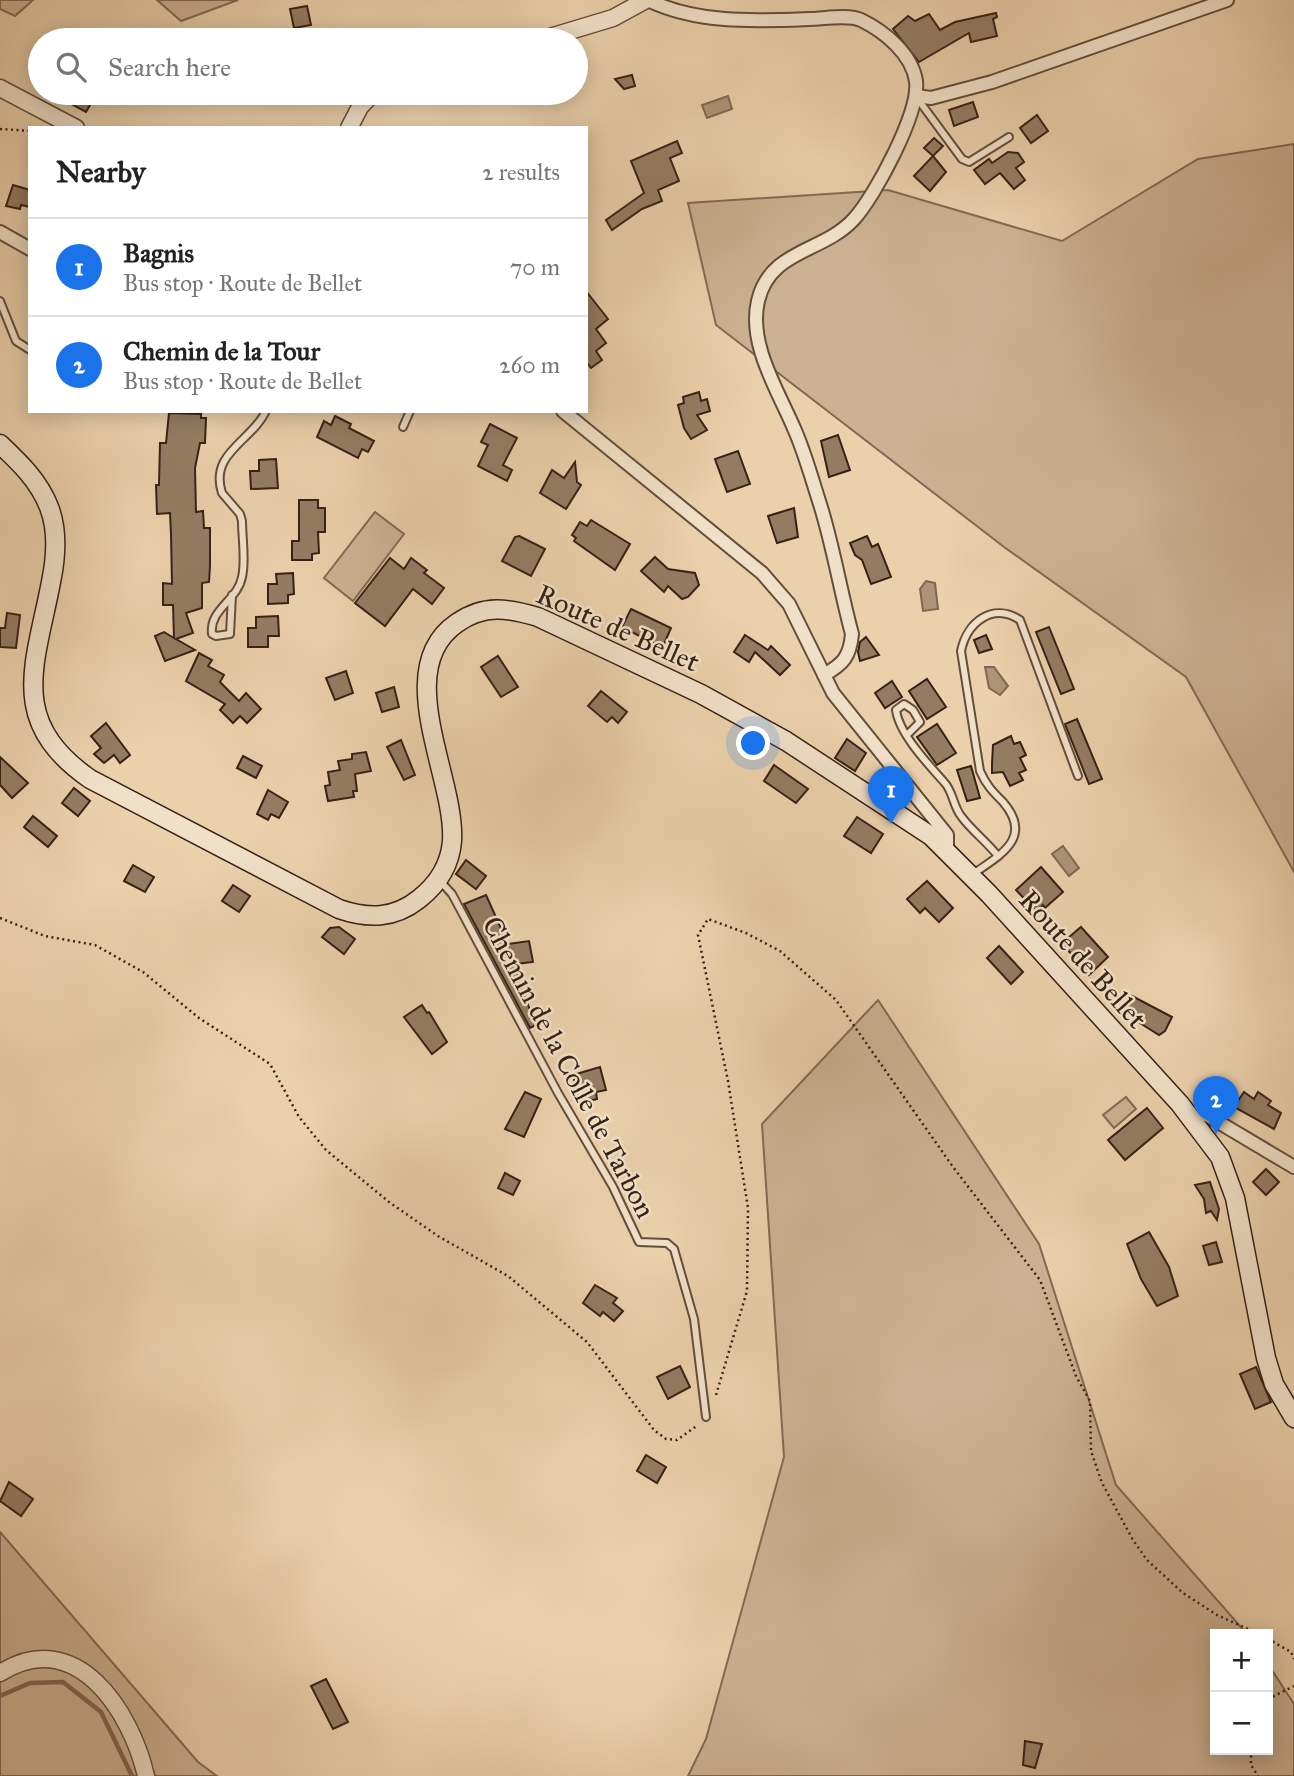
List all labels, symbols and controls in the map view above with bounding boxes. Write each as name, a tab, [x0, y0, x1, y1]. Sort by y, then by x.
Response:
search box	[28, 28, 588, 105]
icon: search	[52, 48, 90, 86]
text: Search here	[108, 51, 231, 83]
text: Nearby	[56, 154, 146, 190]
text: 2 results	[482, 158, 560, 186]
text: Bagnis	[123, 237, 194, 269]
text: 1	[74, 253, 84, 281]
text: 70 m	[510, 253, 560, 281]
text: Bus stop · Route de Bellet	[123, 269, 362, 297]
text: Chemin de la Tour	[123, 335, 320, 367]
text: 2	[73, 351, 85, 379]
text: 260 m	[499, 351, 560, 379]
text: Bus stop · Route de Bellet	[123, 367, 362, 395]
street label: Route de Bellet	[531, 576, 705, 680]
your location	[736, 726, 770, 760]
pin: 1	[868, 766, 914, 824]
street label: Route de Bellet	[1011, 882, 1155, 1036]
street label: Chemin de la Colle de Tarbon	[475, 910, 663, 1224]
pin: 2	[1193, 1076, 1239, 1134]
map controls	[1210, 1629, 1273, 1755]
button: +	[1210, 1629, 1273, 1692]
button: −	[1210, 1692, 1273, 1755]

